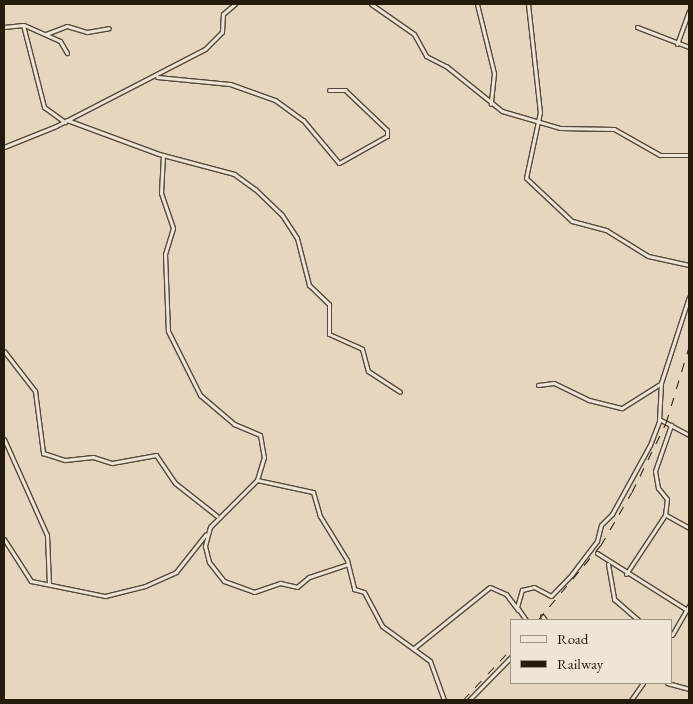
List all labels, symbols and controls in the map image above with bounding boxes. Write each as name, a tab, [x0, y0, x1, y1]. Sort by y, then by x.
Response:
legend	[510, 619, 673, 684]
text: Road	[557, 629, 588, 648]
text: Railway	[557, 654, 603, 673]

